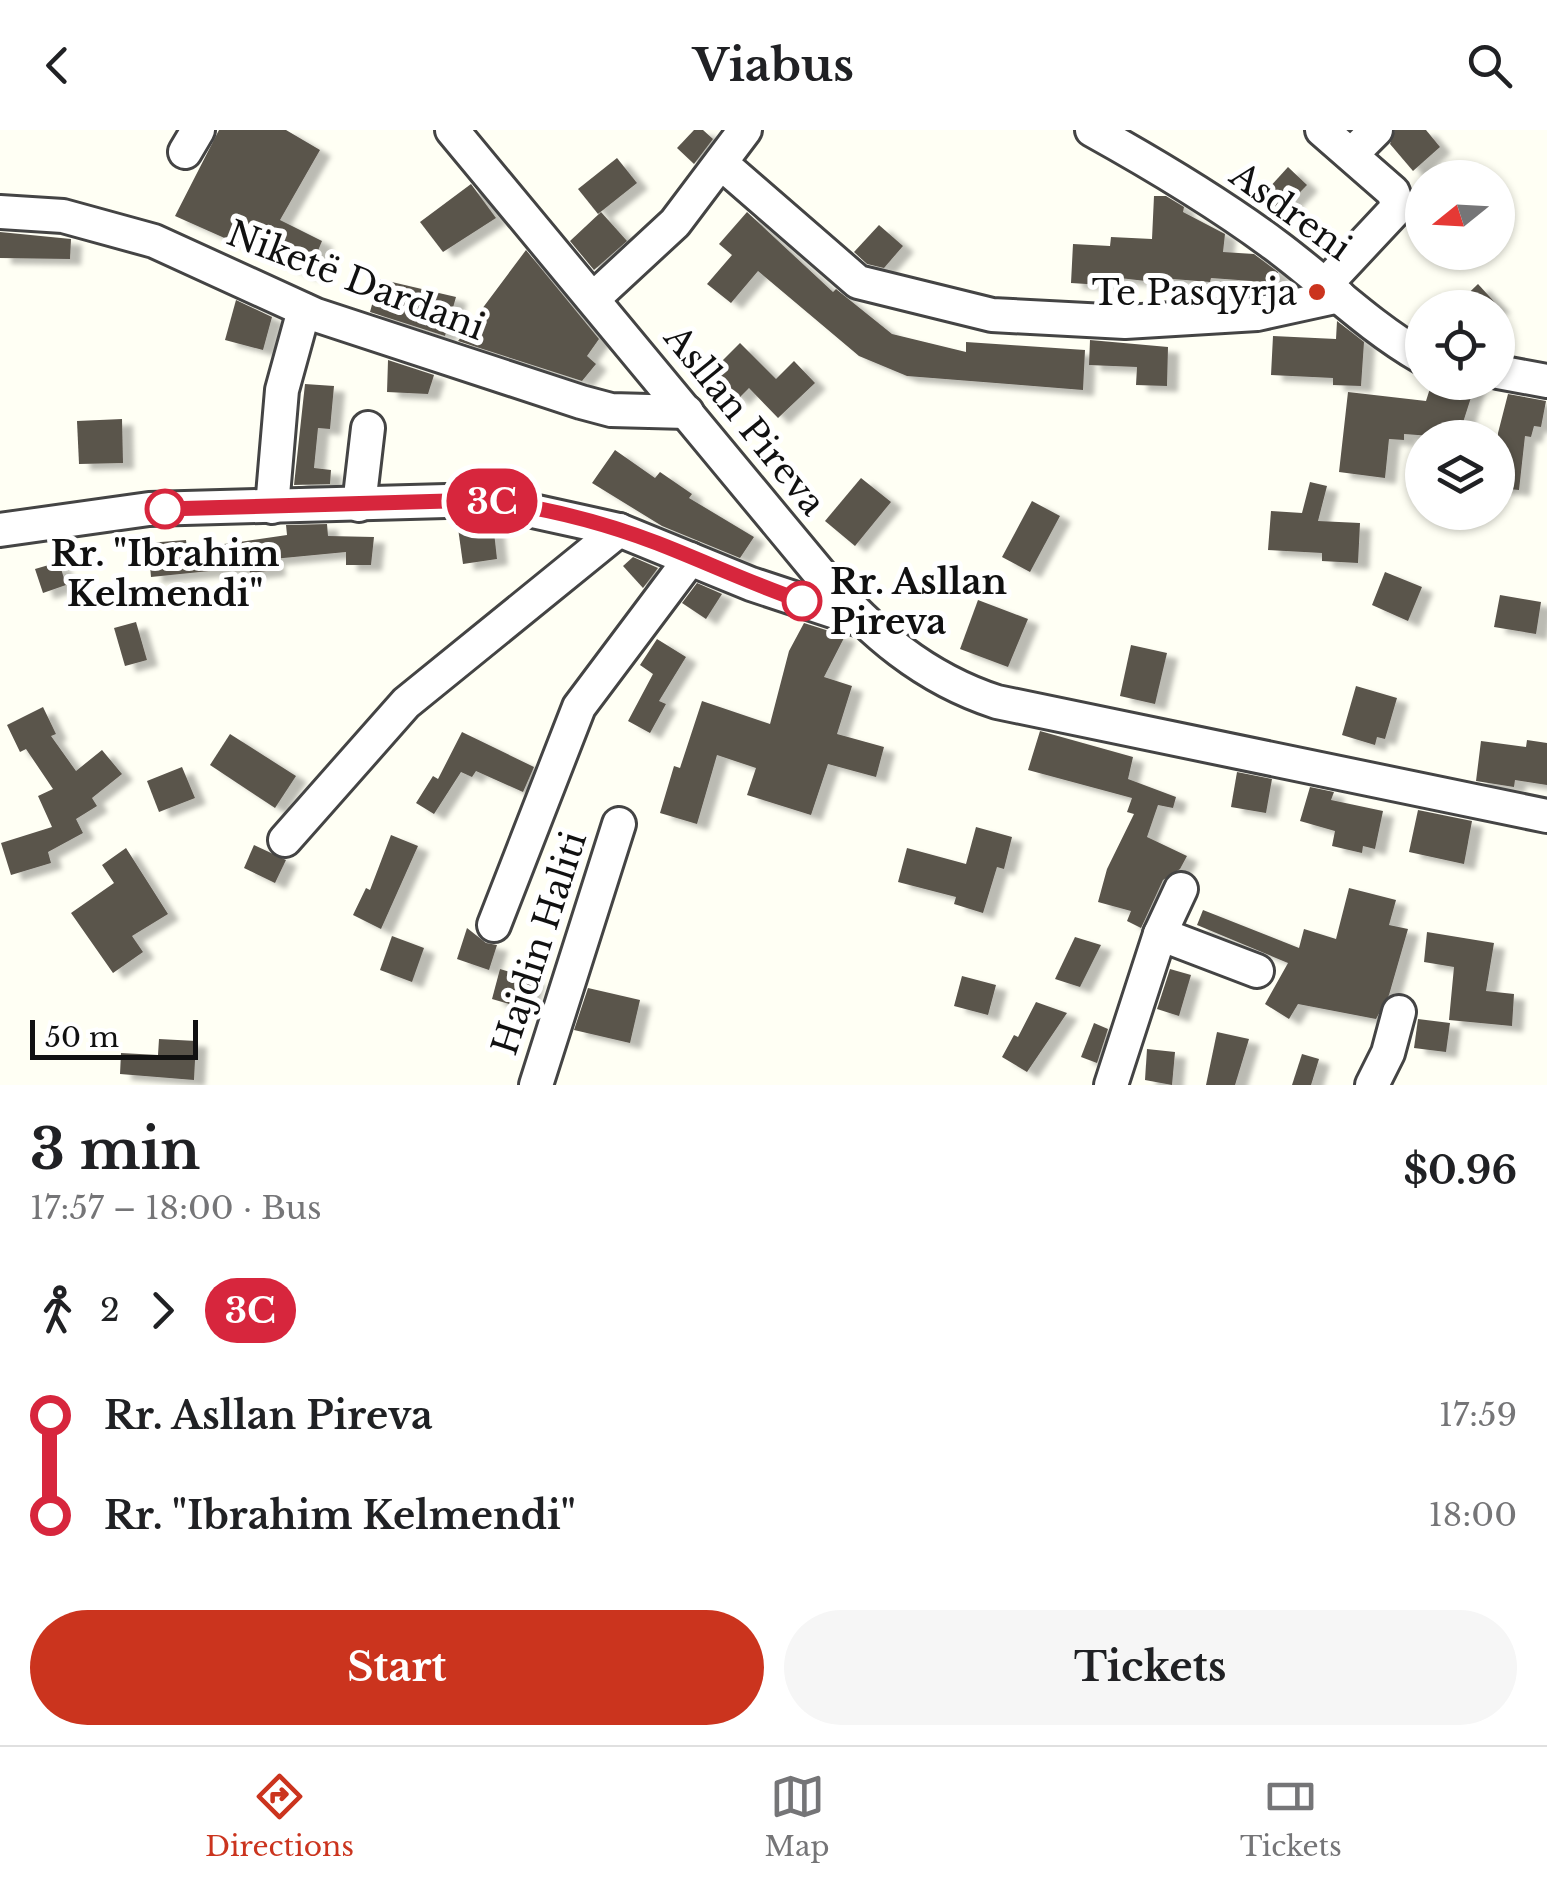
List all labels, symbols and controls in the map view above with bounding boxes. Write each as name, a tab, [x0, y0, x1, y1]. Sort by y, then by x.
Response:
text: Viabus	[693, 37, 854, 93]
icon: back	[30, 38, 85, 93]
icon: search	[1462, 38, 1517, 93]
street label: Asdreni	[1221, 152, 1360, 269]
north arrow	[1405, 160, 1515, 270]
map controls	[1405, 160, 1515, 530]
street label: Niketë Dardani	[221, 211, 491, 349]
place label: Te Pasqyrja	[1092, 271, 1298, 314]
marker: Te Pasqyrja	[1306, 281, 1328, 303]
button: locate	[1405, 290, 1515, 400]
street label: Asllan Pireva	[655, 316, 835, 524]
button: layers	[1405, 420, 1515, 530]
line badge: 3C	[447, 468, 537, 534]
text: 3C	[466, 480, 518, 523]
marker: Rr. "Ibrahim Kelmendi"	[146, 490, 184, 528]
place label: Rr. "Ibrahim Kelmendi"	[51, 532, 280, 615]
place label: Rr. Asllan Pireva	[830, 560, 1007, 643]
marker: Rr. Asllan Pireva	[783, 582, 821, 620]
street label: Hajdin Haliti	[483, 826, 595, 1060]
scale bar	[30, 1015, 198, 1060]
text: 50 m	[45, 1020, 119, 1055]
text: 3 min	[30, 1116, 200, 1184]
text: $0.96	[1403, 1147, 1517, 1194]
text: 17:57 – 18:00 · Bus	[30, 1188, 322, 1228]
icon: walk	[30, 1283, 85, 1338]
icon: forward	[135, 1283, 190, 1338]
text: 3C	[225, 1289, 276, 1332]
text: 2	[100, 1290, 120, 1330]
text: Rr. Asllan Pireva	[104, 1392, 433, 1439]
text: 17:59	[1439, 1395, 1517, 1435]
text: Rr. "Ibrahim Kelmendi"	[104, 1492, 576, 1539]
text: 18:00	[1429, 1495, 1517, 1535]
button: Start	[30, 1610, 764, 1725]
button: Tickets	[784, 1610, 1517, 1725]
tab: Directions	[205, 1769, 354, 1864]
tab: Map	[765, 1769, 830, 1864]
tab: Tickets	[1240, 1769, 1342, 1864]

